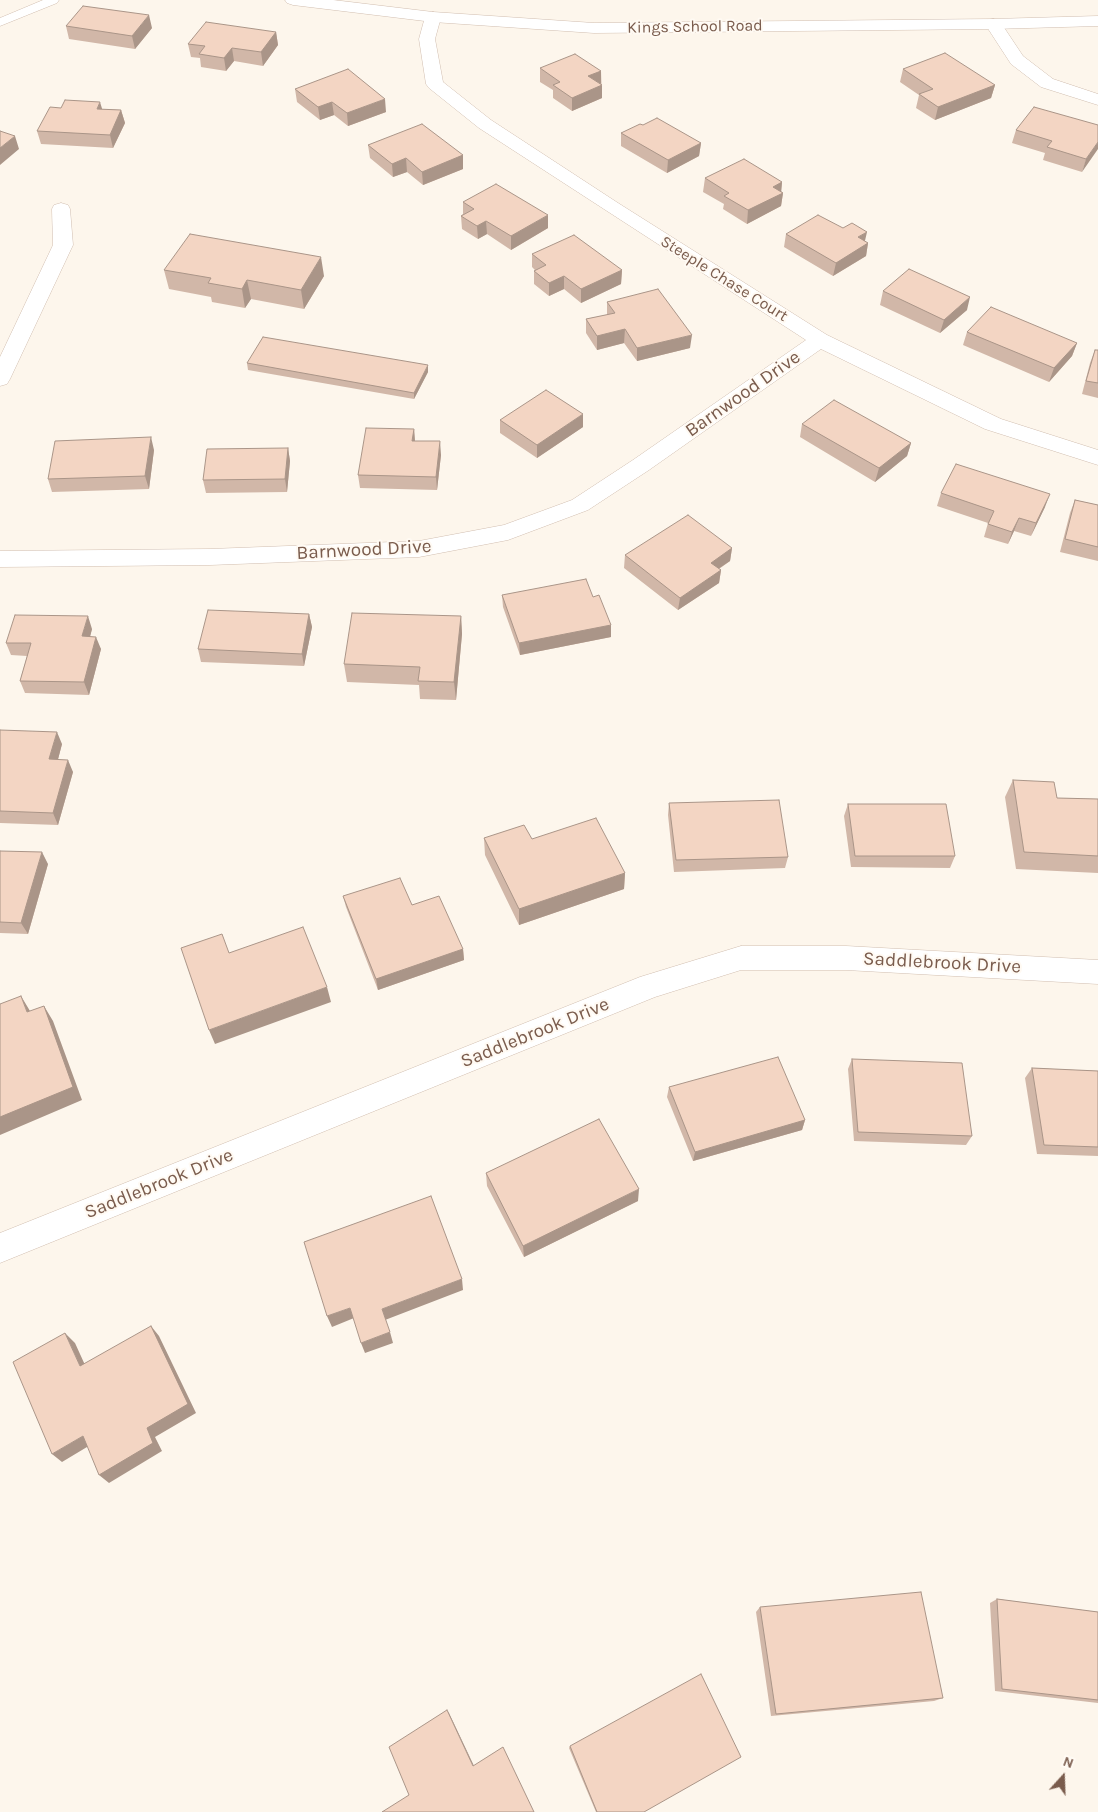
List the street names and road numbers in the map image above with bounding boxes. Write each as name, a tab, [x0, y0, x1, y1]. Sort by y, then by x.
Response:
street label: Kings School Road	[627, 16, 763, 38]
street label: Steeple Chase Court	[657, 232, 791, 326]
street label: Barnwood Drive	[681, 346, 805, 442]
street label: Barnwood Drive	[296, 535, 432, 565]
street label: Saddlebrook Drive	[863, 947, 1021, 979]
street label: Saddlebrook Drive	[457, 993, 613, 1073]
street label: Saddlebrook Drive	[81, 1144, 237, 1224]

